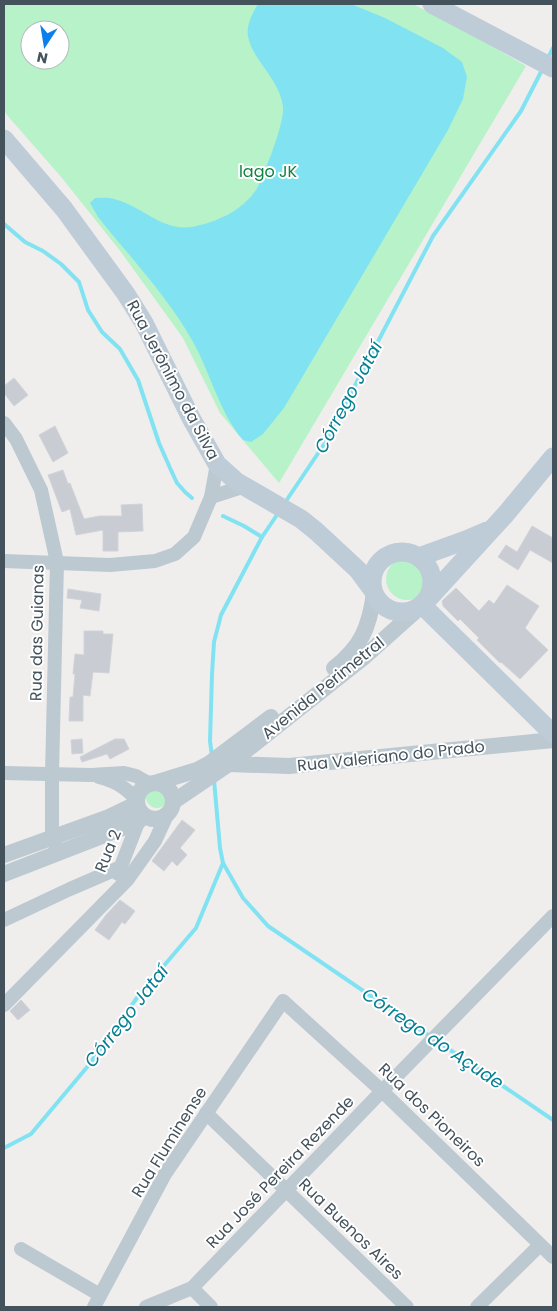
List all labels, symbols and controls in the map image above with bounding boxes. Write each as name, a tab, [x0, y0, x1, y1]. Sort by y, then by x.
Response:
north arrow	[20, 20, 70, 70]
text: N	[35, 47, 50, 69]
park label: lago JK	[239, 160, 297, 183]
street label: Rua Jerônimo da Silva	[121, 296, 225, 464]
water label: Córrego Jataí	[308, 335, 389, 458]
street label: Rua das Guianas	[24, 565, 50, 701]
street label: Avenida Perimetral	[257, 631, 389, 745]
street label: Rua Valeriano do Prado	[296, 735, 486, 777]
street label: Rua 2	[89, 826, 127, 876]
water label: Córrego Jataí	[78, 958, 175, 1073]
water label: Córrego do Açude	[357, 981, 509, 1095]
street label: Rua dos Pioneiros	[373, 1058, 491, 1172]
street label: Rua Fluminense	[126, 1082, 212, 1202]
street label: Rua José Pereira Rezende	[201, 1091, 359, 1253]
street label: Rua Buenos Aires	[294, 1173, 408, 1285]

